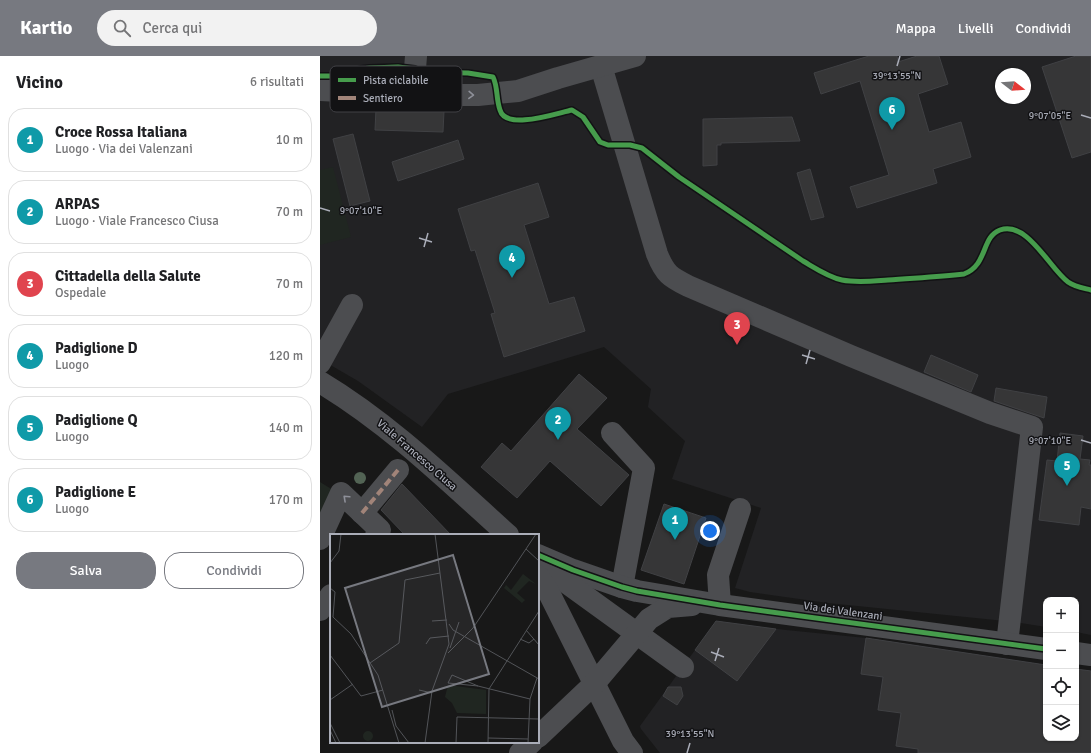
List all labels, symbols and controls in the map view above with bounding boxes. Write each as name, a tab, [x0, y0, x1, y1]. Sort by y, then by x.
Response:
search box	[97, 10, 377, 46]
text: Kartio	[20, 16, 73, 40]
icon: search	[111, 17, 133, 39]
text: Cerca qui	[143, 19, 202, 37]
text: Mappa	[896, 20, 936, 37]
text: Livelli	[958, 20, 994, 37]
text: Condividi	[1016, 20, 1071, 37]
legend	[330, 66, 462, 112]
north arrow	[995, 68, 1031, 104]
text: 39°13'55"N	[873, 70, 921, 82]
text: Vicino	[16, 72, 63, 93]
text: 6 risultati	[250, 74, 304, 90]
text: Pista ciclabile	[363, 74, 429, 87]
one-way arrow	[468, 91, 474, 99]
text: Sentiero	[363, 92, 403, 105]
pin: 6	[879, 97, 905, 130]
text: 9°07'05"E	[1029, 110, 1071, 122]
text: Croce Rossa Italiana	[55, 123, 187, 141]
text: 1	[26, 132, 34, 148]
text: 10 m	[276, 132, 303, 148]
text: Luogo · Via dei Valenzani	[55, 141, 193, 157]
text: ARPAS	[55, 195, 100, 213]
text: 2	[26, 204, 34, 220]
text: 70 m	[276, 204, 303, 220]
text: 9°07'10"E	[340, 205, 382, 217]
text: Luogo · Viale Francesco Ciusa	[55, 213, 219, 229]
pin: 4	[499, 245, 525, 278]
text: Cittadella della Salute	[55, 267, 201, 285]
text: 3	[26, 276, 34, 292]
text: 70 m	[276, 276, 303, 292]
text: Ospedale	[55, 285, 106, 301]
pin: 3	[724, 312, 750, 345]
text: Padiglione D	[55, 339, 138, 357]
text: 4	[26, 348, 34, 364]
text: 120 m	[269, 348, 303, 364]
text: Luogo	[55, 357, 89, 373]
pin: 2	[545, 407, 571, 440]
text: Padiglione Q	[55, 411, 138, 429]
street label: Viale Francesco Ciusa	[374, 417, 460, 494]
text: 5	[26, 420, 34, 436]
text: 140 m	[269, 420, 303, 436]
text: Luogo	[55, 429, 89, 445]
text: 9°07'10"E	[1029, 435, 1071, 447]
pin: 5	[1054, 453, 1080, 486]
text: Padiglione E	[55, 483, 136, 501]
text: 6	[26, 492, 34, 508]
text: 170 m	[269, 492, 303, 508]
one-way arrow	[343, 495, 351, 503]
text: Luogo	[55, 501, 89, 517]
pin: 1	[662, 507, 688, 540]
your location	[700, 521, 720, 541]
inset map	[330, 534, 539, 743]
button: Salva	[16, 552, 156, 589]
button: Condividi	[164, 552, 304, 589]
map controls	[1043, 597, 1079, 741]
button: +	[1043, 597, 1079, 633]
street label: Via dei Valenzani	[803, 599, 883, 623]
button: −	[1043, 633, 1079, 669]
button: locate	[1043, 669, 1079, 705]
button: layers	[1043, 705, 1079, 741]
text: 39°13'55"N	[666, 728, 714, 740]

